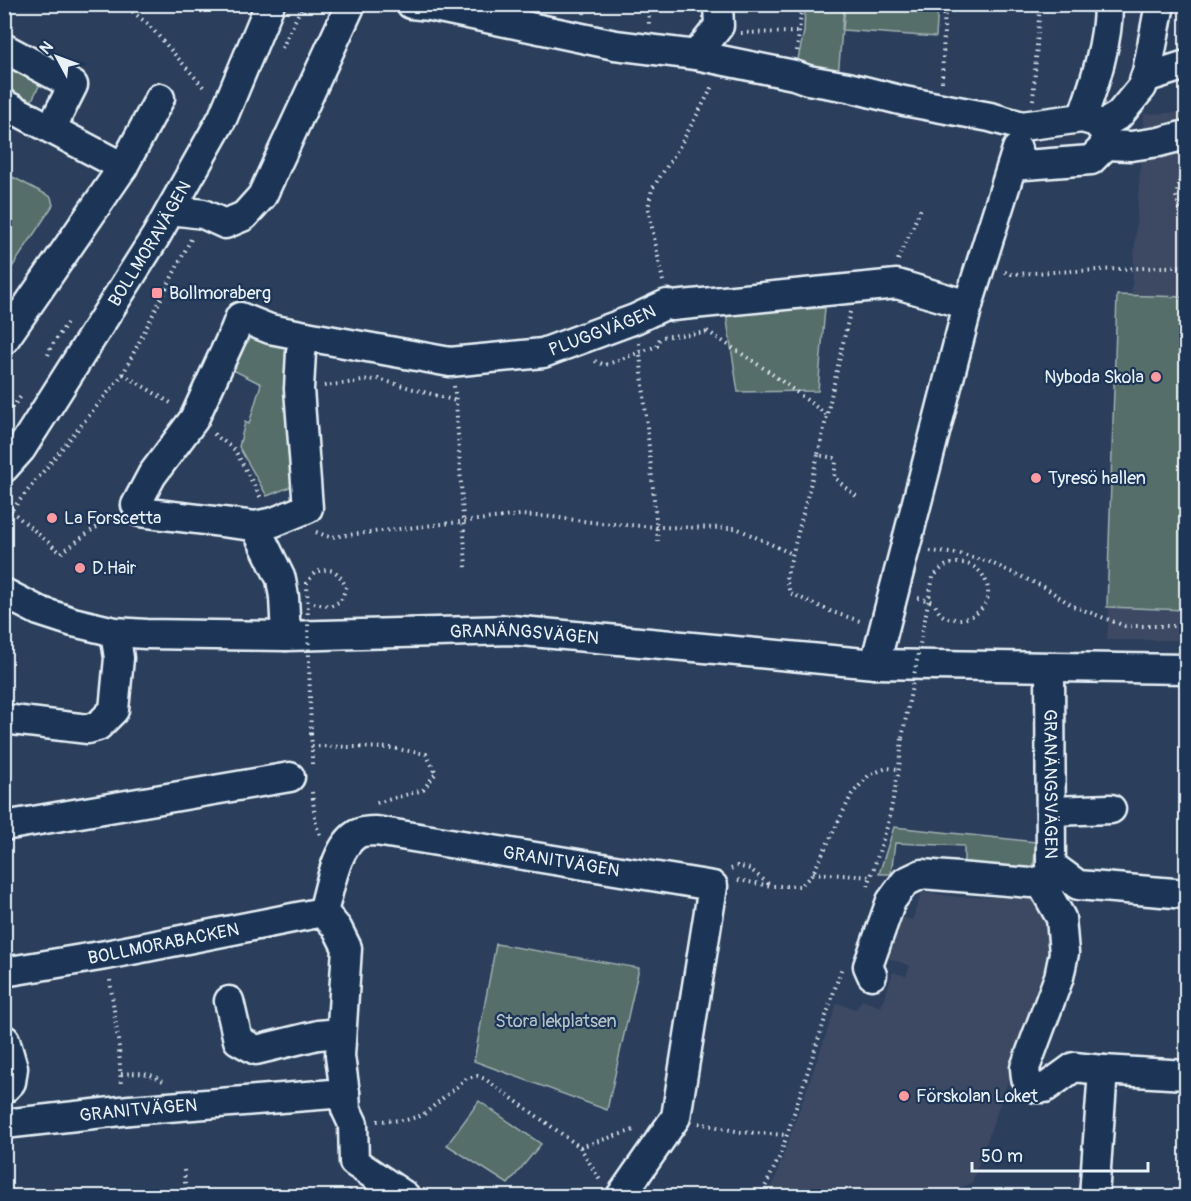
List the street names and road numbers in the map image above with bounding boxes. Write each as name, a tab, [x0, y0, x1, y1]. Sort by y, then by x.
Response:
street label: BOLLMORAVÄGEN	[103, 177, 196, 311]
street label: PLUGGVÄGEN	[545, 299, 659, 361]
street label: GRANÄNGSVÄGEN	[449, 618, 600, 650]
street label: GRANÄNGSVÄGEN	[1039, 709, 1062, 859]
street label: GRANITVÄGEN	[501, 840, 621, 882]
street label: BOLLMORABACKEN	[86, 917, 241, 969]
street label: GRANITVÄGEN	[78, 1093, 198, 1127]

